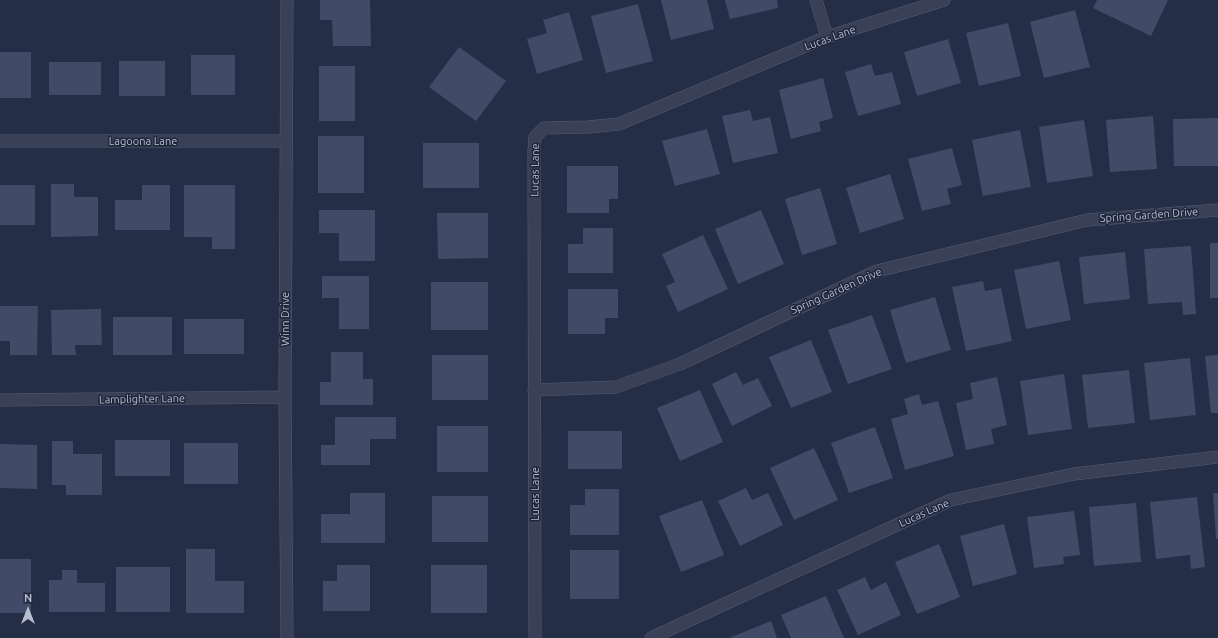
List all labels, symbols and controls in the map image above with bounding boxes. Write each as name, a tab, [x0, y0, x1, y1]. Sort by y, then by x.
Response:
street label: Lucas Lane	[803, 23, 857, 53]
street label: Lagoona Lane	[109, 134, 177, 148]
street label: Lucas Lane	[528, 143, 542, 197]
street label: Spring Garden Drive	[1099, 205, 1199, 225]
street label: Spring Garden Drive	[788, 265, 884, 317]
street label: Winn Drive	[278, 292, 292, 346]
street label: Lamplighter Lane	[99, 392, 185, 406]
street label: Lucas Lane	[528, 467, 542, 521]
street label: Lucas Lane	[897, 496, 951, 530]
north arrow	[8, 590, 48, 630]
text: N	[24, 592, 32, 604]

